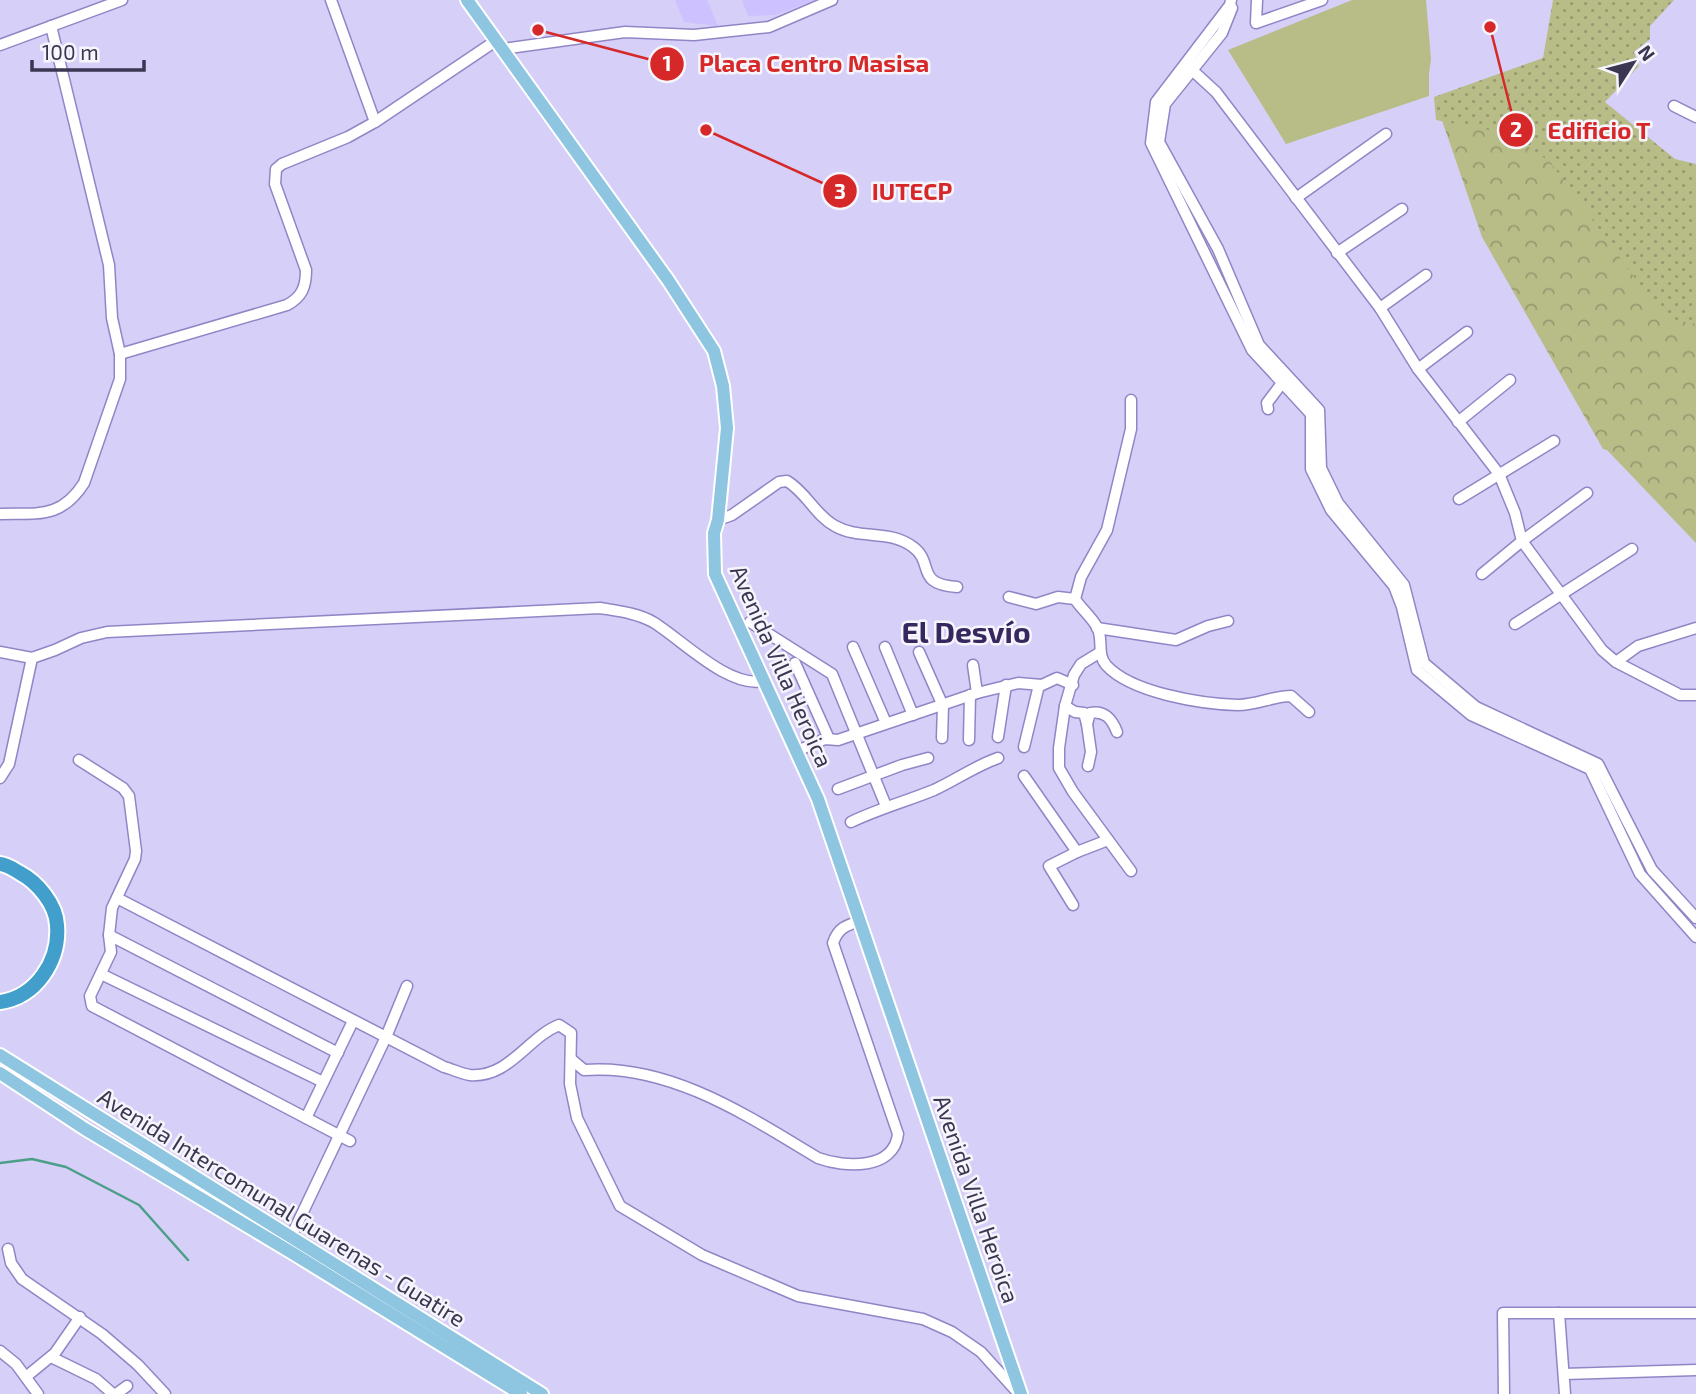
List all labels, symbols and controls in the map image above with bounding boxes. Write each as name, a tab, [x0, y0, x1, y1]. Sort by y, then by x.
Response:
scale bar	[32, 28, 144, 72]
north arrow	[1598, 28, 1668, 98]
text: 100 m	[42, 39, 99, 64]
text: N	[1634, 40, 1660, 65]
callout: Placa Centro Masisa	[650, 41, 943, 86]
text: Placa Centro Masisa	[699, 48, 929, 77]
text: 1	[662, 50, 672, 75]
callout: Edificio T	[1498, 108, 1664, 153]
text: Edificio T	[1548, 115, 1651, 144]
text: 2	[1510, 116, 1522, 141]
callout: IUTECP	[823, 169, 966, 214]
text: IUTECP	[872, 176, 952, 205]
text: 3	[834, 178, 846, 203]
street label: Avenida Villa Heroica	[725, 561, 839, 771]
district label: El Desvío	[901, 613, 1031, 649]
street label: Avenida Intercomunal Guarenas - Guatire	[93, 1082, 471, 1332]
street label: Avenida Villa Heroica	[928, 1091, 1026, 1307]

